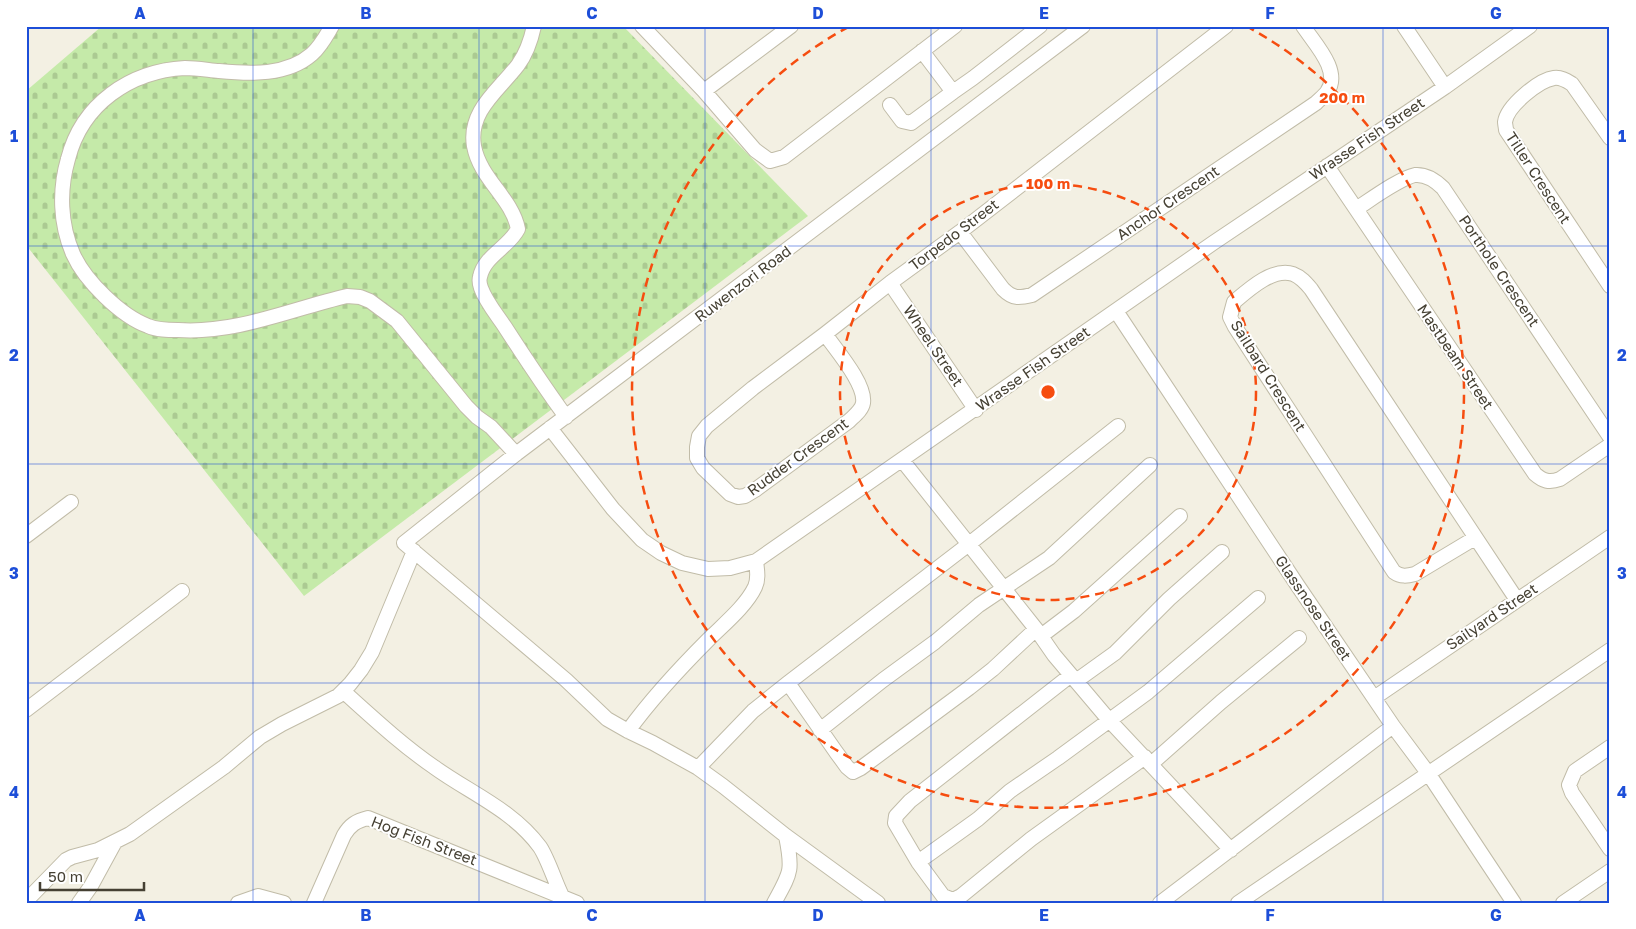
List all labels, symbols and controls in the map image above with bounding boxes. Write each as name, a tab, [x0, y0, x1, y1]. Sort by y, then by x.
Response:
text: A	[134, 3, 146, 23]
text: B	[360, 3, 372, 23]
text: C	[586, 3, 598, 23]
text: D	[812, 3, 824, 23]
text: E	[1039, 3, 1049, 23]
text: F	[1265, 3, 1275, 23]
text: G	[1490, 3, 1502, 23]
text: 200 m	[1319, 88, 1365, 106]
street label: Wrasse Fish Street	[1305, 93, 1427, 183]
text: 1	[10, 126, 18, 146]
text: 1	[1618, 126, 1626, 146]
street label: Tiller Crescent	[1503, 128, 1575, 227]
street label: Anchor Crescent	[1113, 161, 1222, 243]
text: 100 m	[1026, 174, 1070, 192]
street label: Torpedo Street	[905, 195, 1002, 274]
street label: Porthole Crescent	[1456, 211, 1544, 330]
street label: Ruwenzori Road	[691, 241, 794, 325]
street label: Mastbeam Street	[1414, 300, 1498, 413]
street label: Wheel Street	[900, 301, 968, 389]
street label: Sailbard Crescent	[1227, 317, 1310, 434]
street label: Wrasse Fish Street	[972, 322, 1093, 414]
text: 2	[9, 345, 19, 365]
text: 2	[1617, 345, 1627, 365]
centre of rings	[1039, 383, 1057, 401]
street label: Rudder Crescent	[743, 414, 851, 499]
street label: Glassnose Street	[1272, 552, 1356, 663]
text: 3	[9, 563, 19, 583]
text: 3	[1617, 563, 1627, 583]
street label: Sailyard Street	[1442, 579, 1540, 653]
text: 4	[9, 782, 19, 802]
text: 4	[1617, 782, 1627, 802]
street label: Hog Fish Street	[369, 812, 480, 868]
scale bar	[40, 859, 144, 891]
text: 50 m	[48, 867, 83, 885]
text: A	[134, 905, 146, 925]
text: B	[360, 905, 372, 925]
text: C	[586, 905, 598, 925]
text: D	[812, 905, 824, 925]
text: E	[1039, 905, 1049, 925]
text: F	[1265, 905, 1275, 925]
text: G	[1490, 905, 1502, 925]

